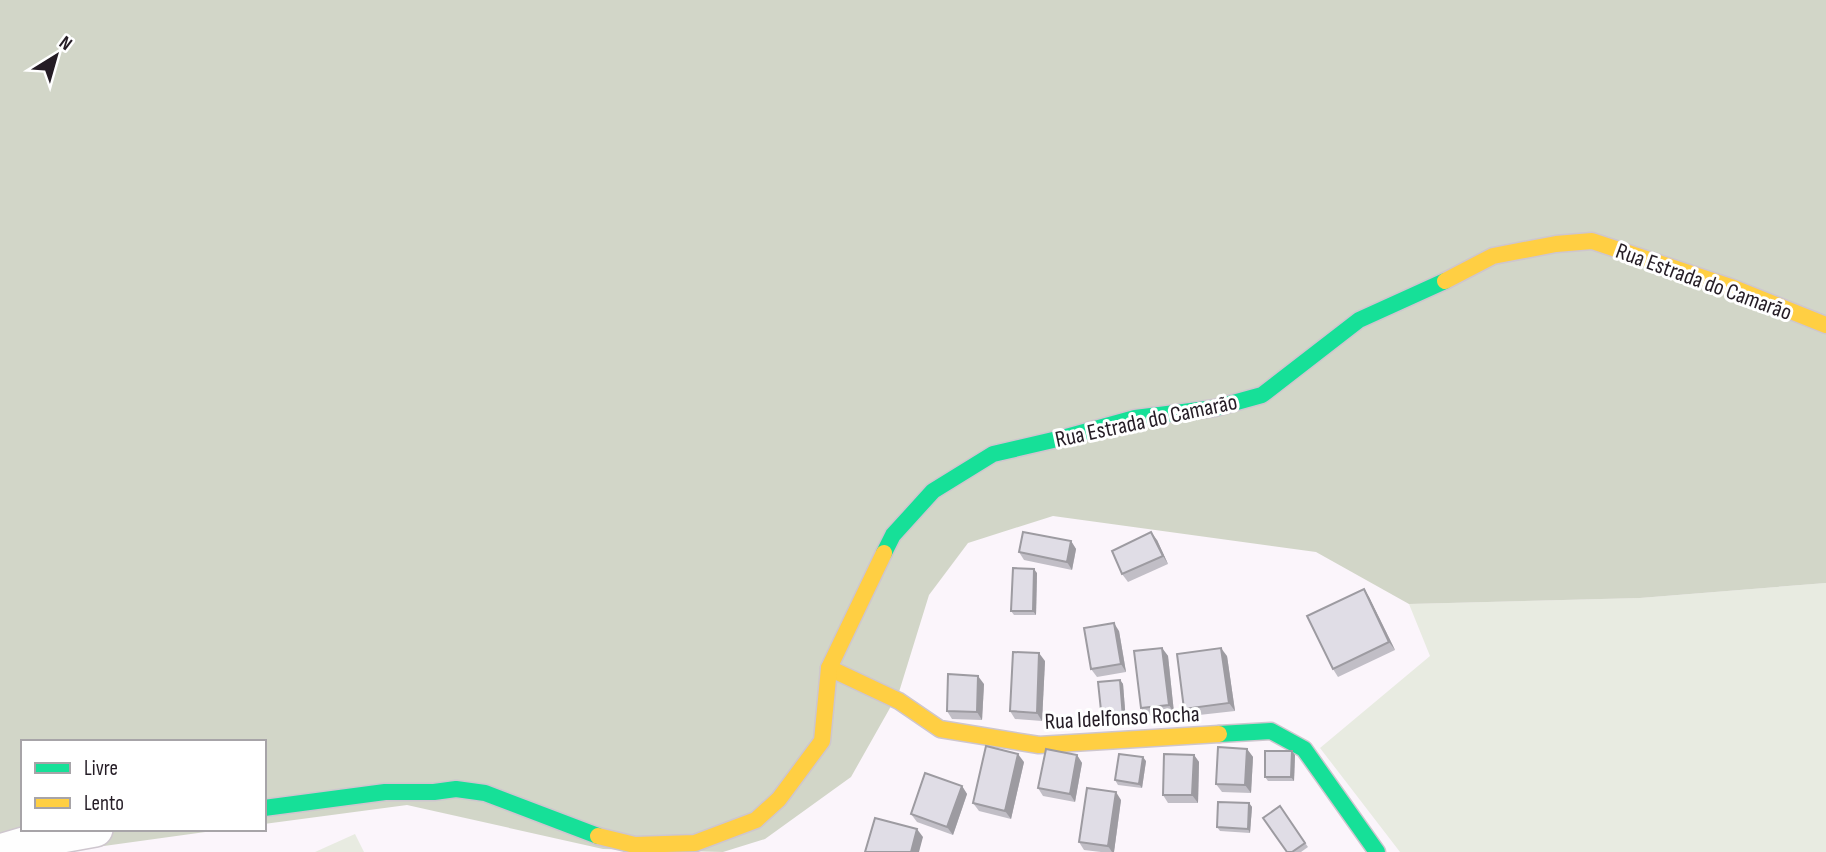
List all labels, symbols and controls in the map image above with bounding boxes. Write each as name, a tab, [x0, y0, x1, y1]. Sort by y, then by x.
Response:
north arrow	[21, 21, 91, 91]
text: N	[54, 31, 76, 56]
street label: Rua Estrada do Camarão	[1612, 237, 1796, 327]
street label: Rua Estrada do Camarão	[1053, 388, 1240, 454]
street label: Rua Idelfonso Rocha	[1044, 700, 1200, 736]
legend	[21, 740, 266, 831]
text: Livre	[84, 756, 118, 781]
text: Lento	[84, 791, 124, 816]

